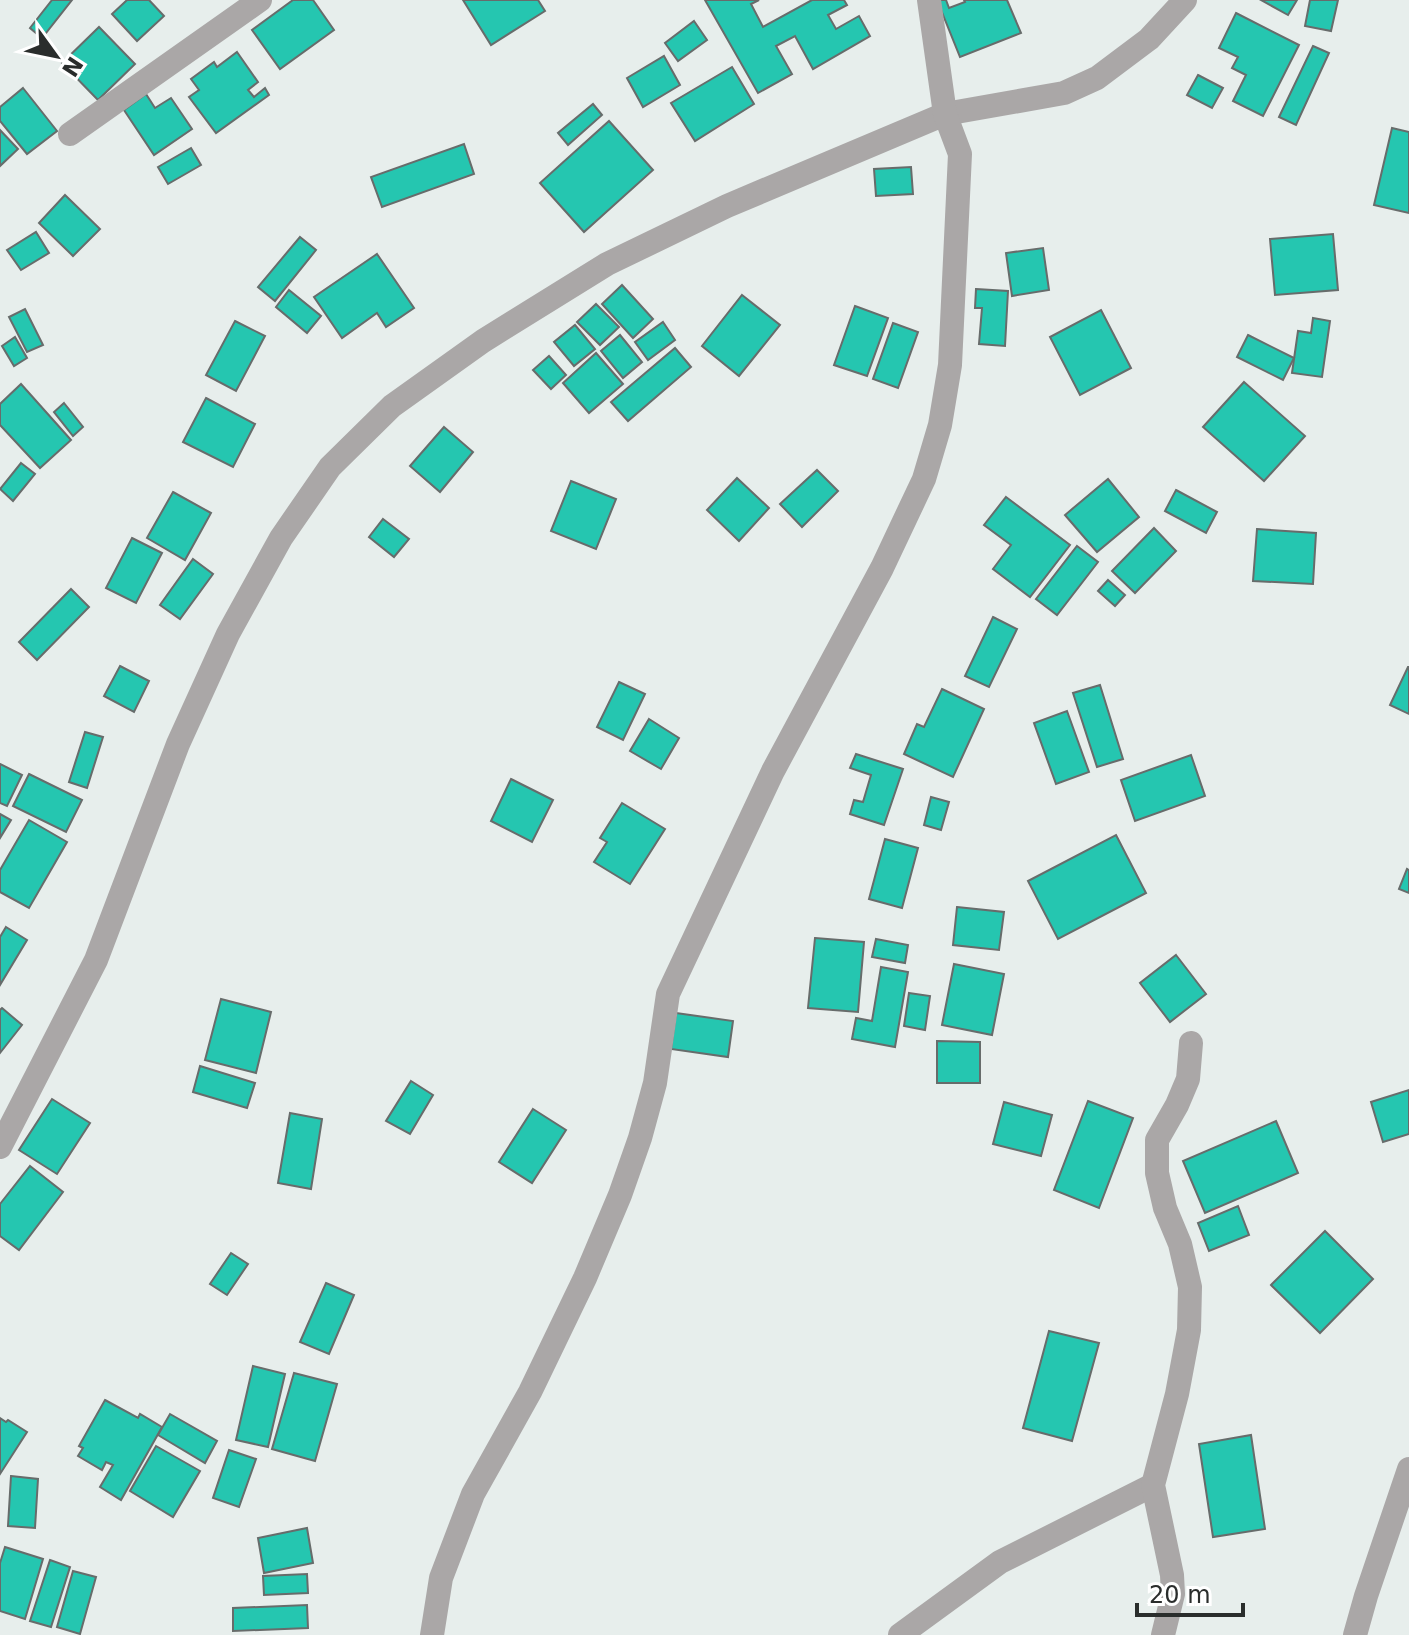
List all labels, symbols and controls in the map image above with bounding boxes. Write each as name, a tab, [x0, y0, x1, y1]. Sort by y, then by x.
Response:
north arrow	[16, 16, 96, 96]
text: N	[57, 52, 88, 81]
scale bar	[1137, 1567, 1243, 1617]
text: 20 m	[1149, 1581, 1211, 1609]

